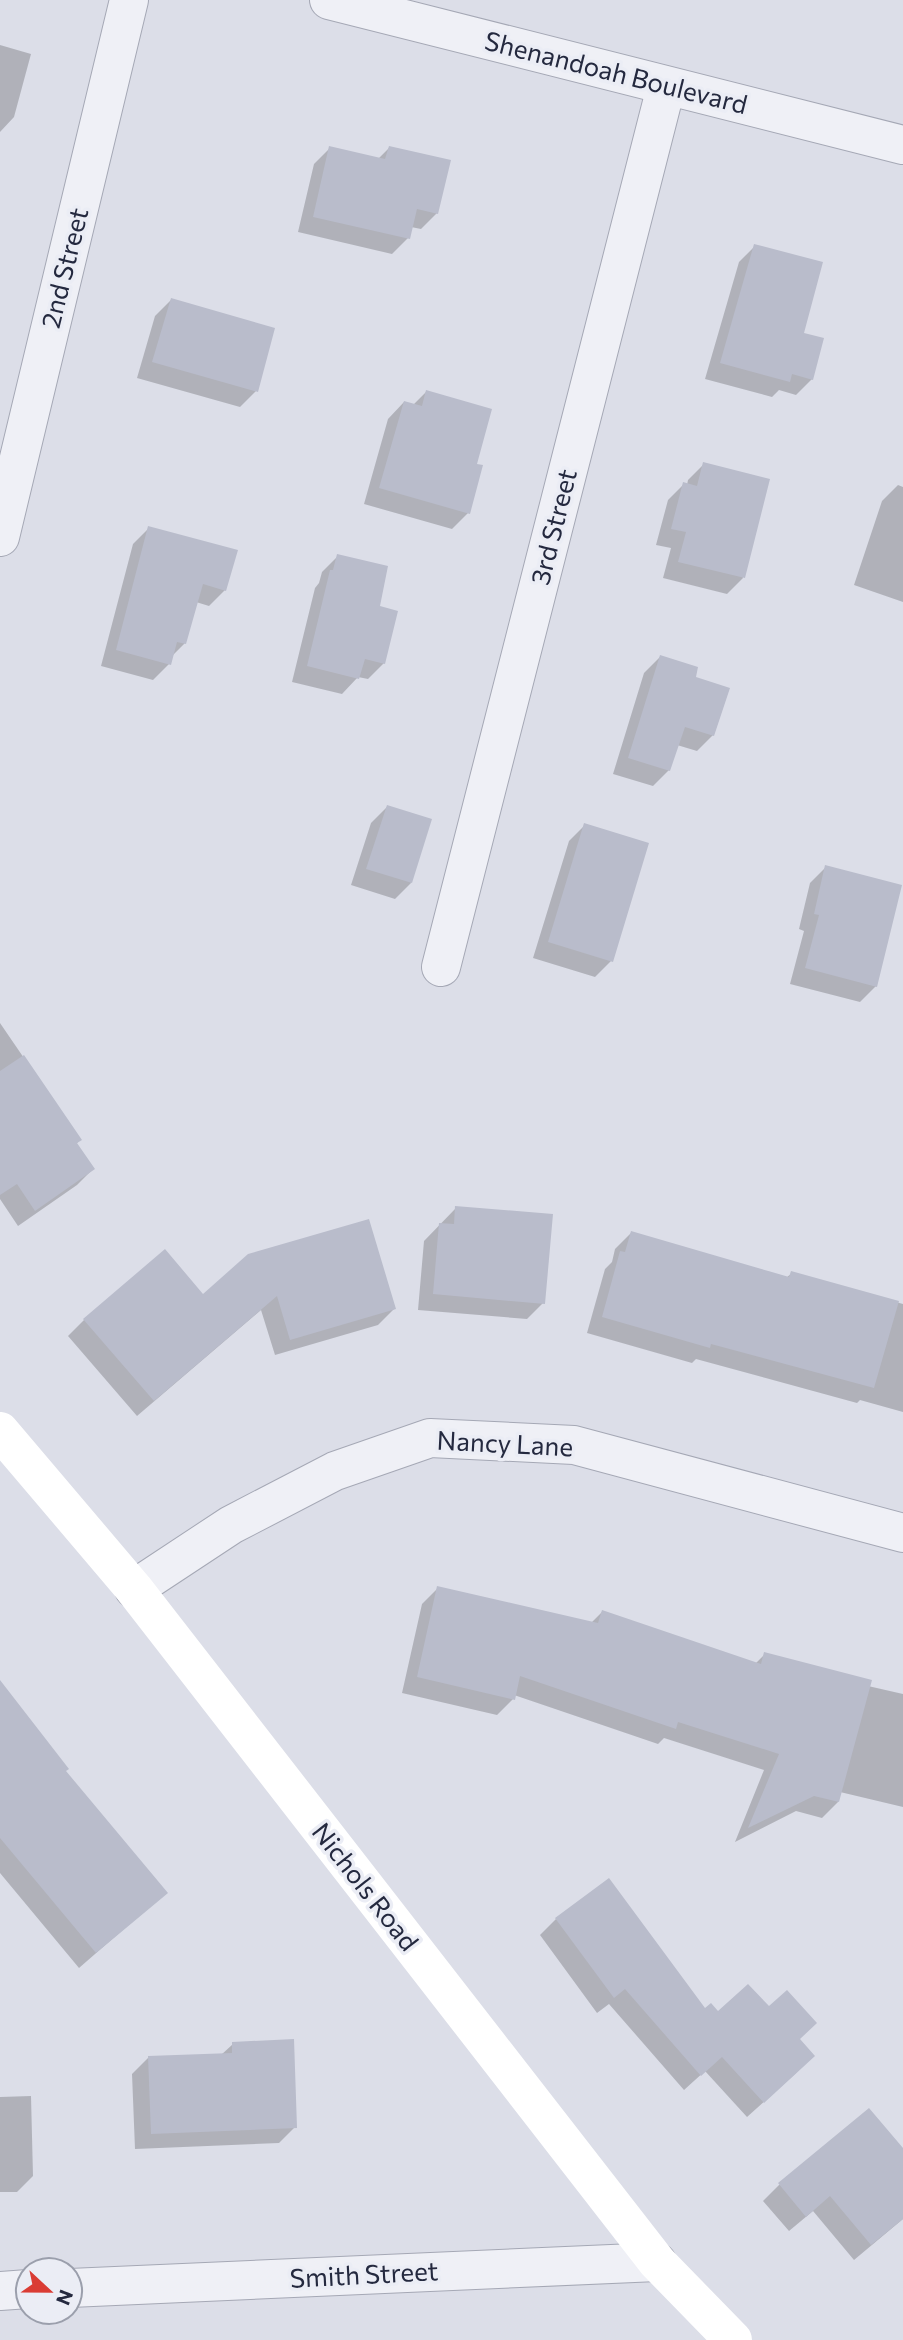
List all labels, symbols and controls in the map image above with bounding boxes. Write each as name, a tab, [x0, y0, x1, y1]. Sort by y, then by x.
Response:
street label: Shenandoah Boulevard	[482, 24, 751, 119]
street label: 2nd Street	[34, 204, 93, 331]
street label: 3rd Street	[523, 466, 582, 588]
street label: Nancy Lane	[436, 1423, 574, 1462]
street label: Nichols Road	[307, 1816, 426, 1956]
street label: Smith Street	[289, 2254, 439, 2293]
north arrow	[14, 2256, 84, 2326]
text: N	[52, 2287, 79, 2308]

